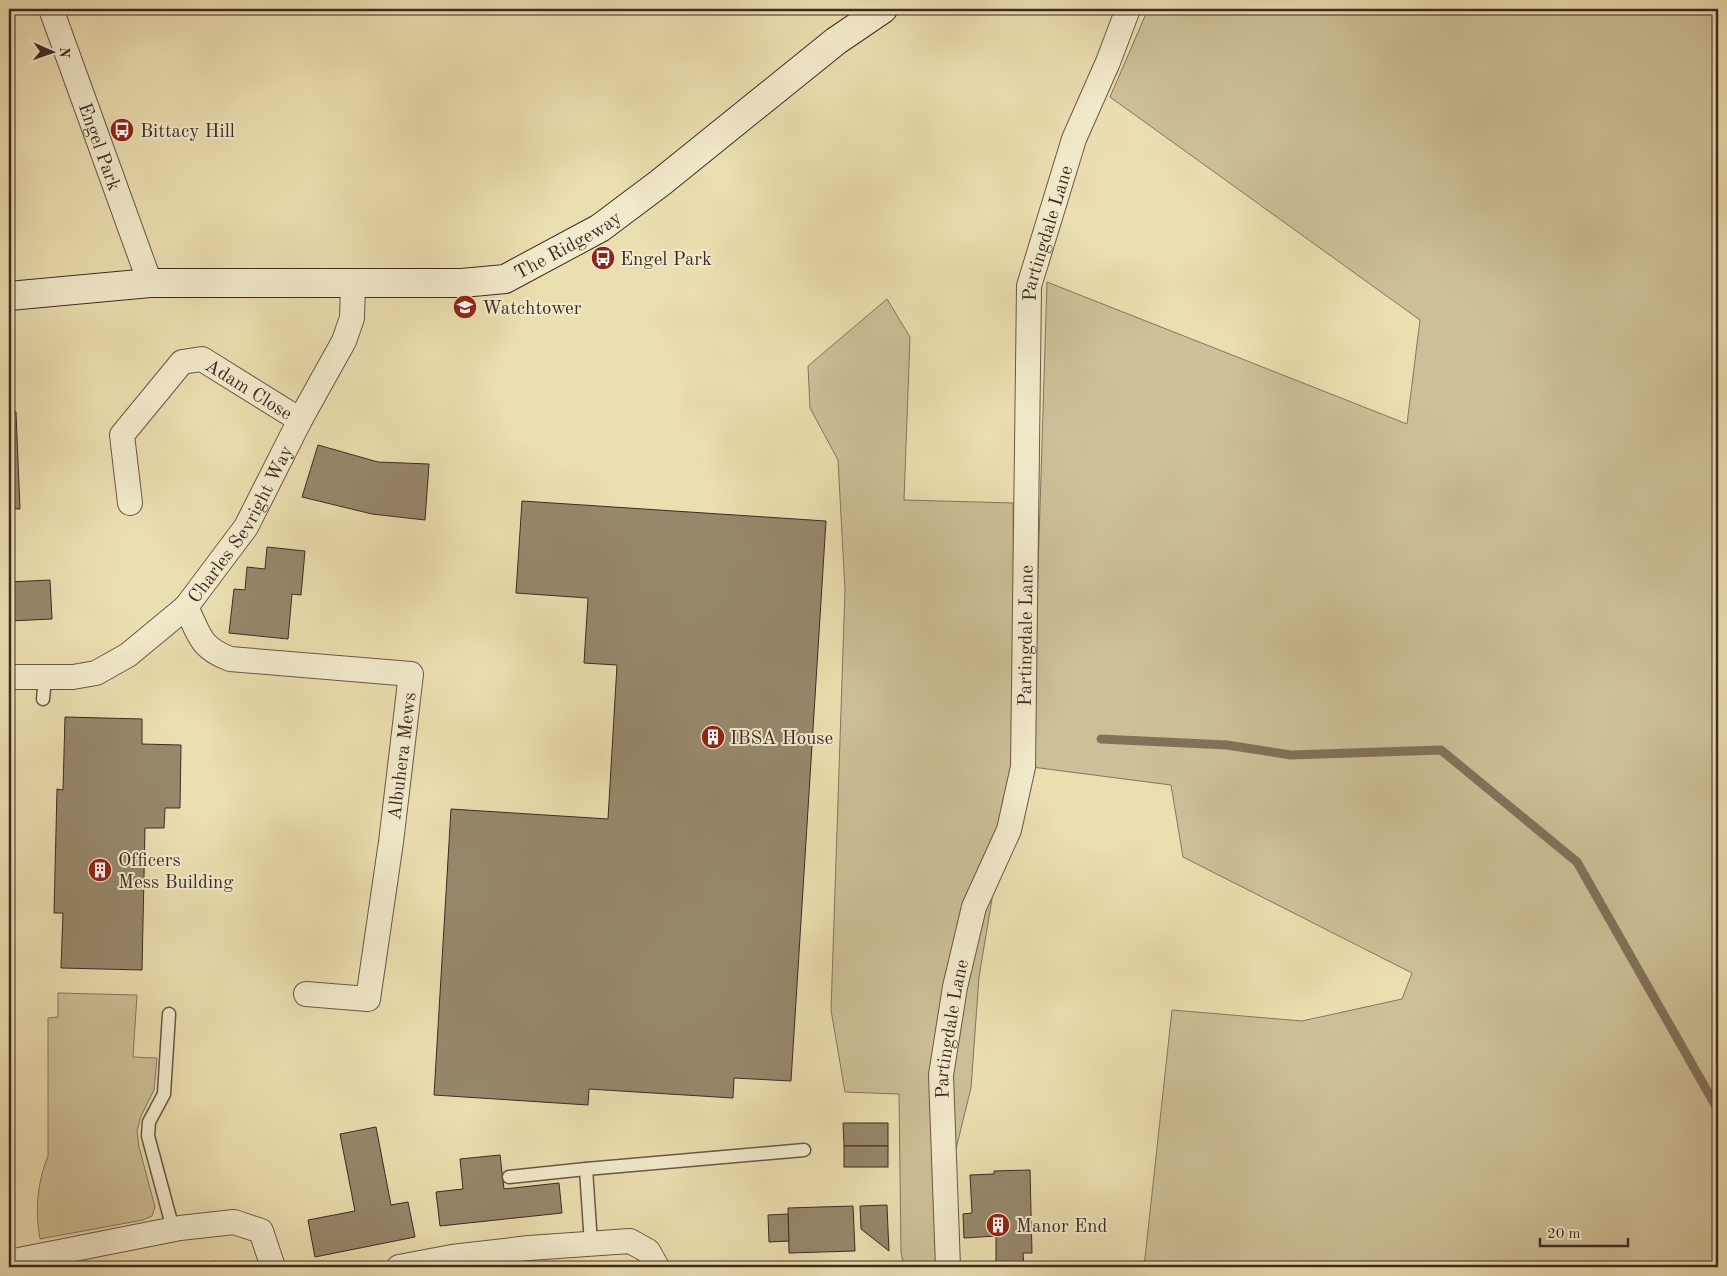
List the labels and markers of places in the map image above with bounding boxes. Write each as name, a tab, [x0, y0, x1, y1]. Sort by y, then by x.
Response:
bus stop icon: Bittacy Hill	[109, 117, 135, 143]
place label: Bittacy Hill	[140, 123, 235, 142]
bus stop icon: Engel Park	[590, 245, 616, 271]
place label: Engel Park	[620, 251, 712, 270]
school or university icon: Watchtower	[452, 294, 478, 320]
place label: Watchtower	[482, 300, 582, 319]
building icon: IBSA House	[700, 724, 726, 750]
place label: IBSA House	[730, 730, 833, 749]
place label: Officers Mess Building	[118, 852, 234, 893]
building icon: Officers Mess Building	[87, 857, 113, 883]
building icon: Manor End	[985, 1212, 1011, 1238]
place label: Manor End	[1016, 1218, 1107, 1237]

